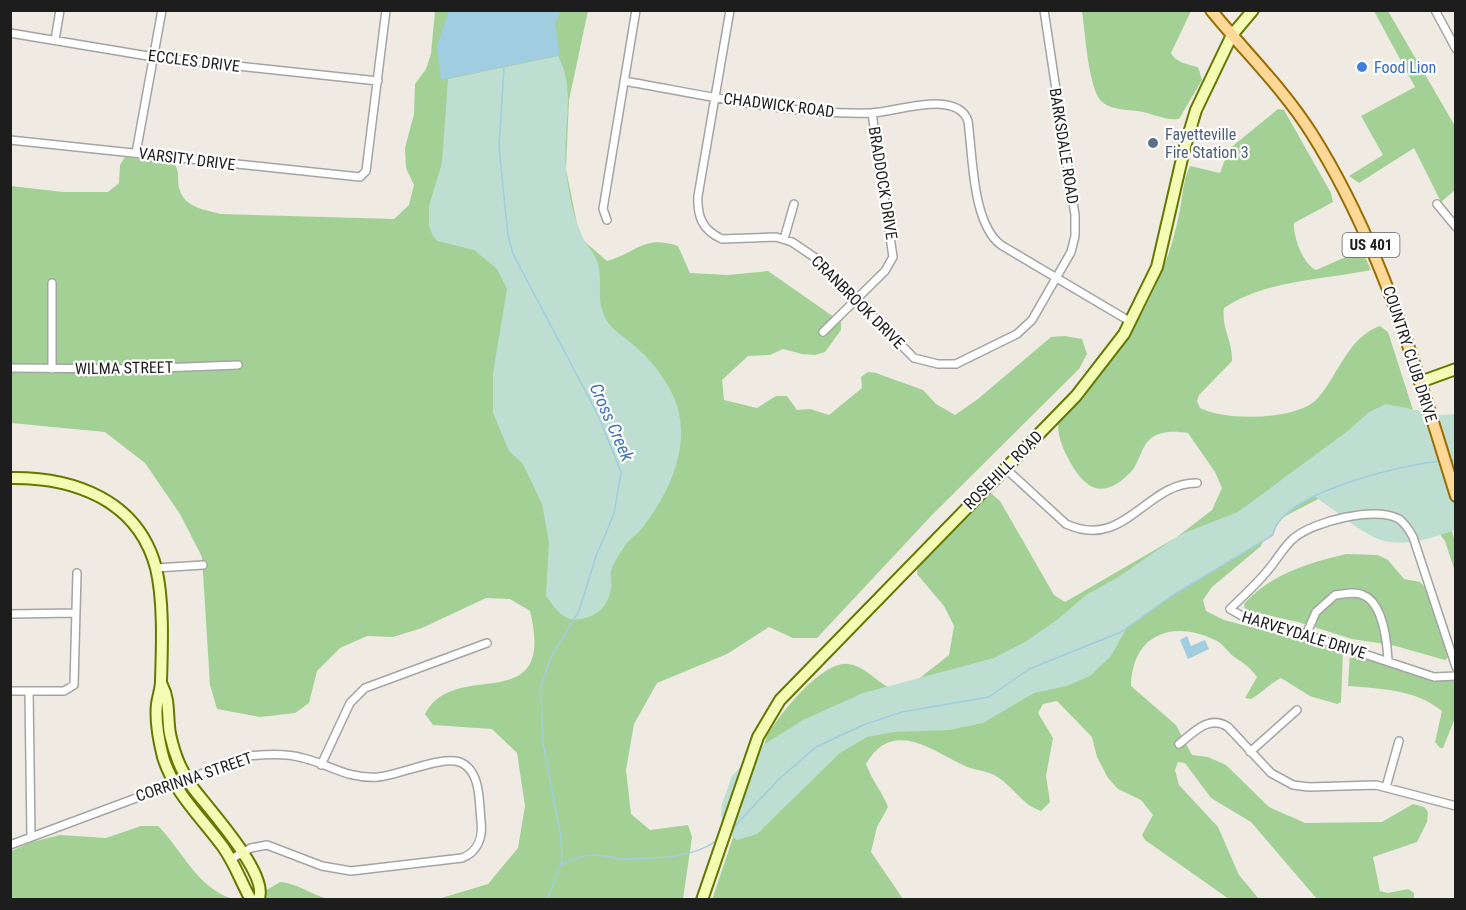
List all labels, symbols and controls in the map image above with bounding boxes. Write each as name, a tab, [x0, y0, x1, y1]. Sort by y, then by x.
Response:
street label: ECCLES DRIVE	[147, 46, 241, 76]
place label: Food Lion	[1374, 58, 1436, 77]
marker: Food Lion	[1355, 60, 1369, 74]
street label: BARKSDALE ROAD	[1045, 87, 1083, 205]
street label: CHADWICK ROAD	[723, 89, 835, 121]
street label: BRADDOCK DRIVE	[865, 125, 901, 241]
place label: Fayetteville Fire Station 3	[1165, 125, 1249, 162]
marker: Fayetteville Fire Station 3	[1146, 136, 1160, 150]
street label: VARSITY DRIVE	[138, 144, 236, 174]
road number: US 401	[1342, 233, 1400, 257]
street label: CRANBROOK DRIVE	[807, 251, 909, 353]
street label: COUNTRY CLUB DRIVE	[1379, 284, 1441, 425]
street label: WILMA STREET	[75, 358, 173, 378]
water label: Cross Creek	[586, 380, 639, 465]
street label: ROSEHILL ROAD	[960, 427, 1046, 513]
street label: HARVEYDALE DRIVE	[1240, 607, 1368, 663]
street label: CORRINNA STREET	[133, 748, 255, 806]

